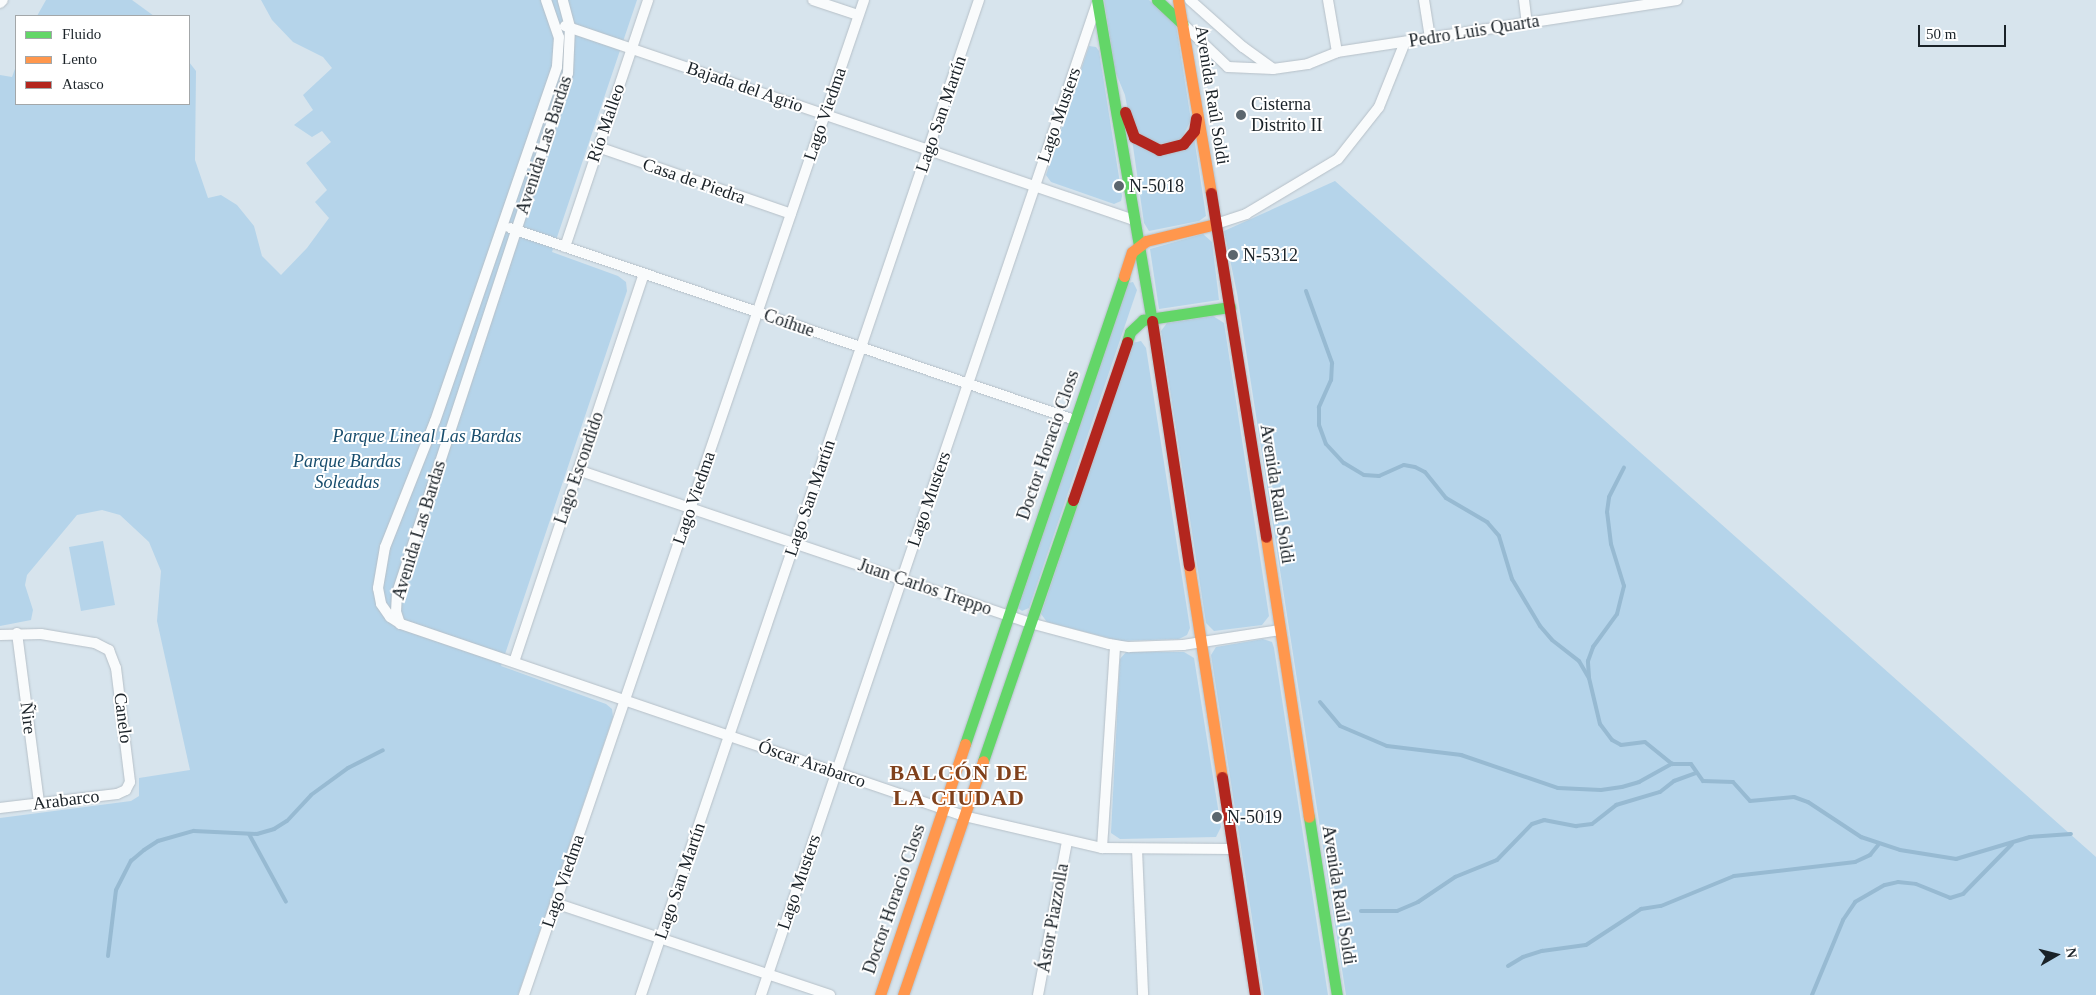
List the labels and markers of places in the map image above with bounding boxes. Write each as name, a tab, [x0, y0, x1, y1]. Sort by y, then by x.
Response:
place label: Cisterna Distrito II	[1251, 94, 1322, 136]
marker: Cisterna Distrito II	[1235, 109, 1247, 121]
place label: N-5018	[1129, 175, 1184, 197]
marker: N-5018	[1113, 180, 1125, 192]
place label: N-5312	[1243, 244, 1298, 266]
marker: N-5312	[1227, 249, 1239, 261]
place label: N-5019	[1227, 806, 1282, 828]
marker: N-5019	[1211, 811, 1223, 823]

